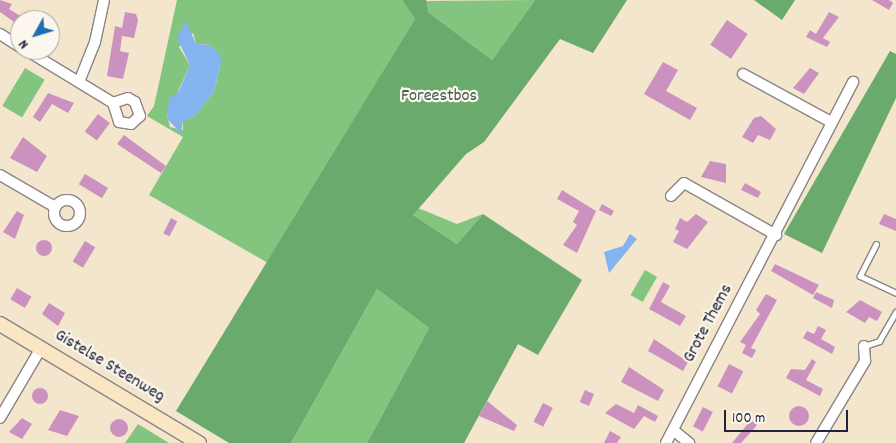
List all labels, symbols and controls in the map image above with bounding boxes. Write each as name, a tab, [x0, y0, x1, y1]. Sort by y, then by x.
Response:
north arrow	[10, 10, 60, 60]
text: N	[14, 35, 34, 53]
park label: Foreestbos	[401, 86, 477, 108]
street label: Grote Thems	[679, 281, 739, 367]
street label: Gistelse Steenweg	[50, 326, 168, 408]
scale bar	[726, 400, 850, 432]
text: 100 m	[732, 408, 765, 430]

